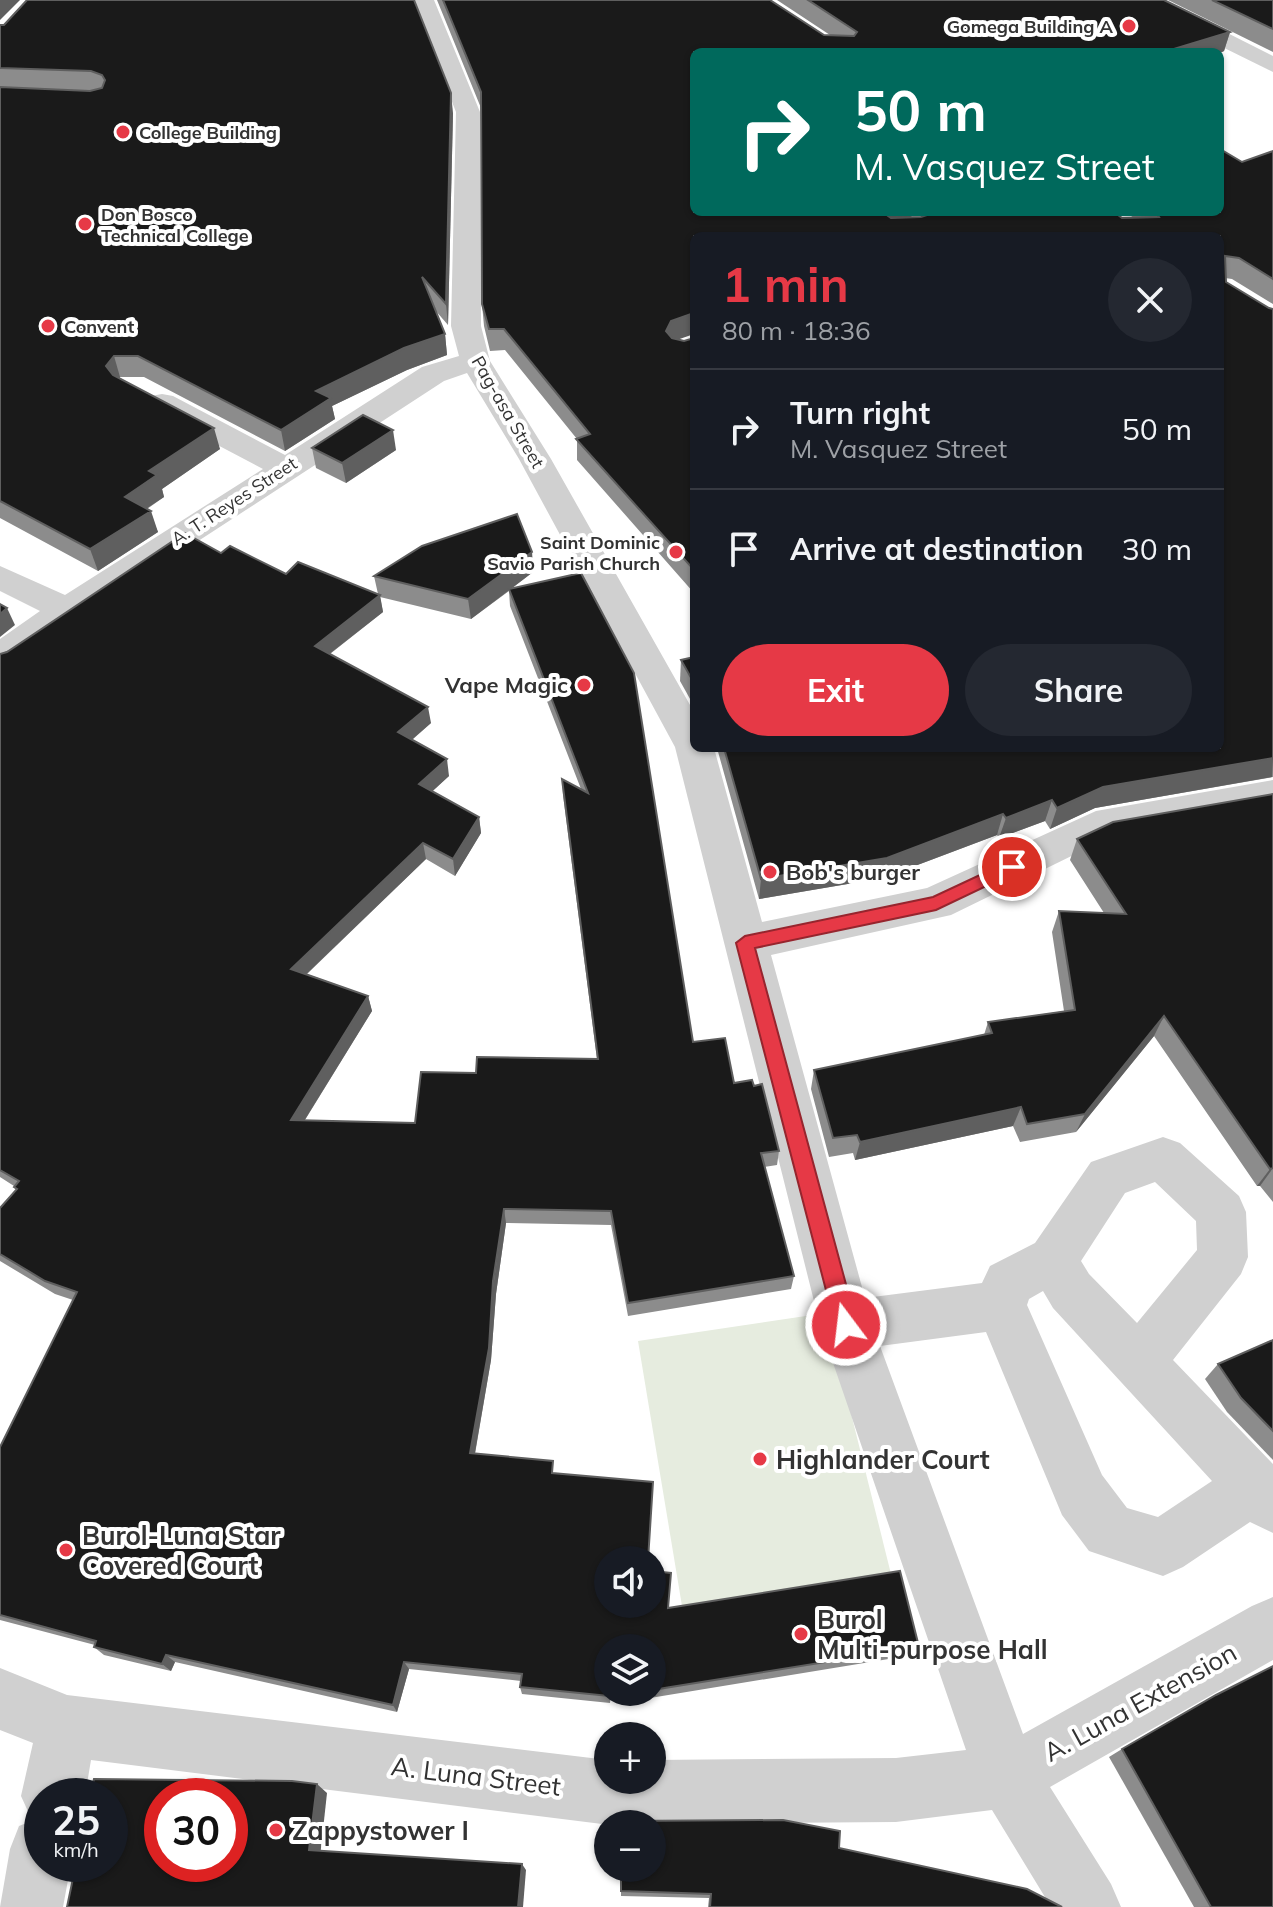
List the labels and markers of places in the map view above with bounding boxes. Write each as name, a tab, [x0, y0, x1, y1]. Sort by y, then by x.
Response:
place label: Gomega Building A	[947, 15, 1113, 38]
marker: Gomega Building A	[1120, 17, 1138, 35]
place label: College Building	[139, 121, 277, 144]
marker: College Building	[114, 123, 132, 141]
place label: Don Bosco Technical College	[101, 203, 249, 247]
marker: Don Bosco Technical College	[76, 215, 94, 233]
place label: Convent	[64, 315, 134, 338]
marker: Convent	[39, 317, 57, 335]
place label: Saint Dominic Savio Parish Church	[487, 531, 660, 575]
marker: Saint Dominic Savio Parish Church	[667, 543, 685, 561]
place label: Vape Magic	[444, 671, 568, 699]
marker: Vape Magic	[575, 676, 593, 694]
pin	[978, 833, 1046, 901]
place label: Bob's burger	[786, 858, 920, 886]
marker: Bob's burger	[761, 863, 779, 881]
place label: Highlander Court	[776, 1443, 990, 1476]
marker: Highlander Court	[751, 1450, 769, 1468]
place label: Burol-Luna Star Covered Court	[82, 1519, 281, 1582]
marker: Burol-Luna Star Covered Court	[57, 1541, 75, 1559]
place label: Burol Multi-purpose Hall	[817, 1603, 1048, 1666]
marker: Burol Multi-purpose Hall	[792, 1625, 810, 1643]
place label: Zappystower I	[292, 1814, 469, 1847]
marker: Zappystower I	[267, 1821, 285, 1839]

